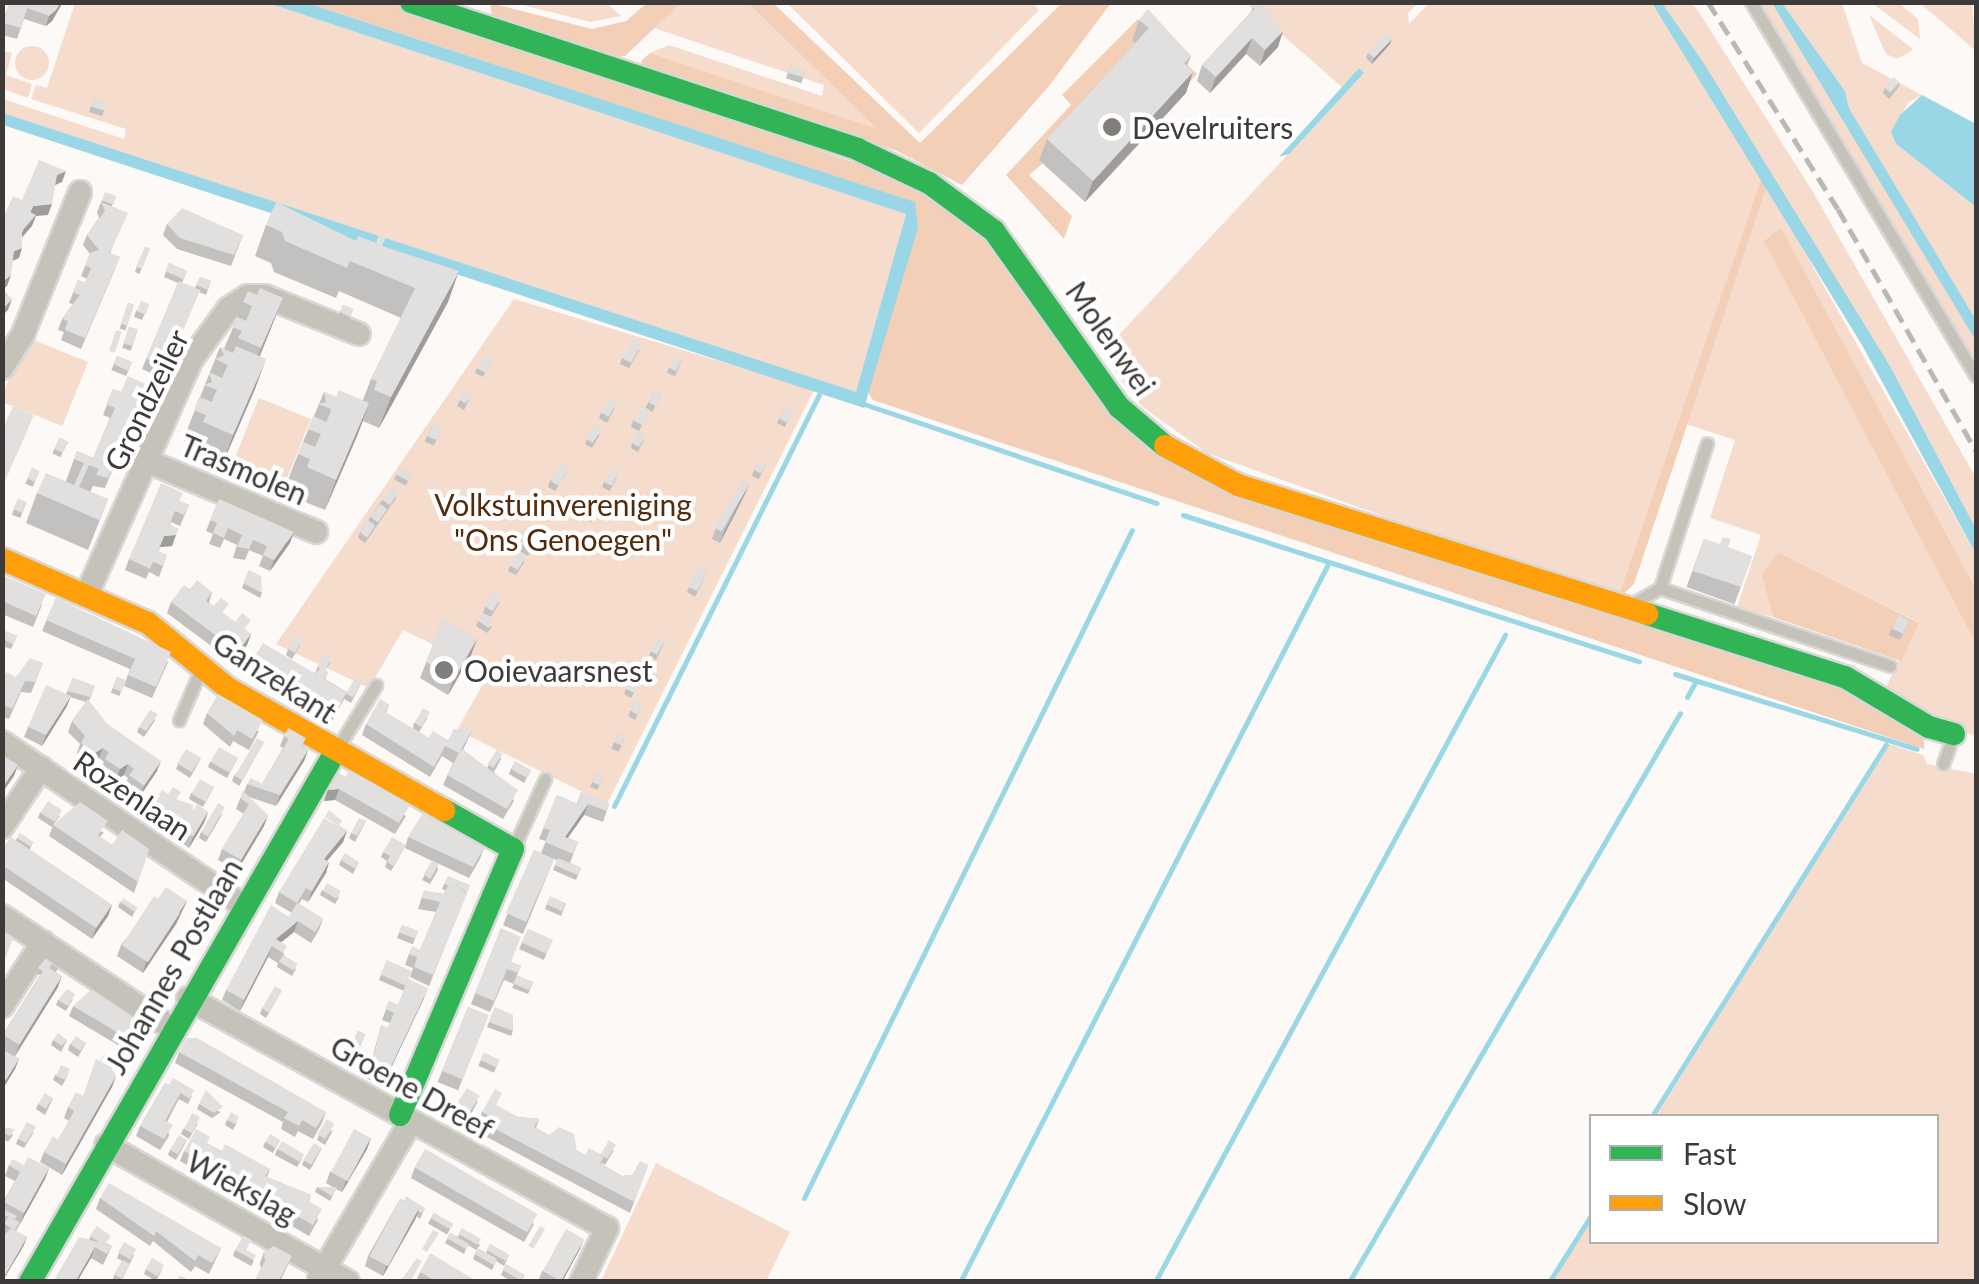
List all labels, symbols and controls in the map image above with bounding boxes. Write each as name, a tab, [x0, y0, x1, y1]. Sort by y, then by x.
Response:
place label: Develruiters	[1132, 109, 1293, 145]
marker: Develruiters	[1101, 116, 1123, 138]
street label: Molenwei	[1059, 274, 1163, 402]
street label: Grondzeiler	[96, 323, 196, 477]
street label: Trasmolen	[175, 426, 313, 512]
park label: Volkstuinvereniging "Ons Genoegen"	[434, 486, 692, 556]
street label: Ganzekant	[206, 624, 344, 730]
place label: Ooievaarsnest	[464, 652, 653, 688]
marker: Ooievaarsnest	[433, 659, 455, 681]
street label: Rozenlaan	[67, 743, 199, 847]
street label: Johannes Postlaan	[97, 852, 249, 1080]
street label: Groene Dreef	[325, 1028, 499, 1146]
legend	[1589, 1114, 1939, 1244]
text: Fast	[1683, 1135, 1737, 1171]
street label: Wiekslag	[181, 1142, 303, 1232]
text: Slow	[1683, 1185, 1746, 1221]

